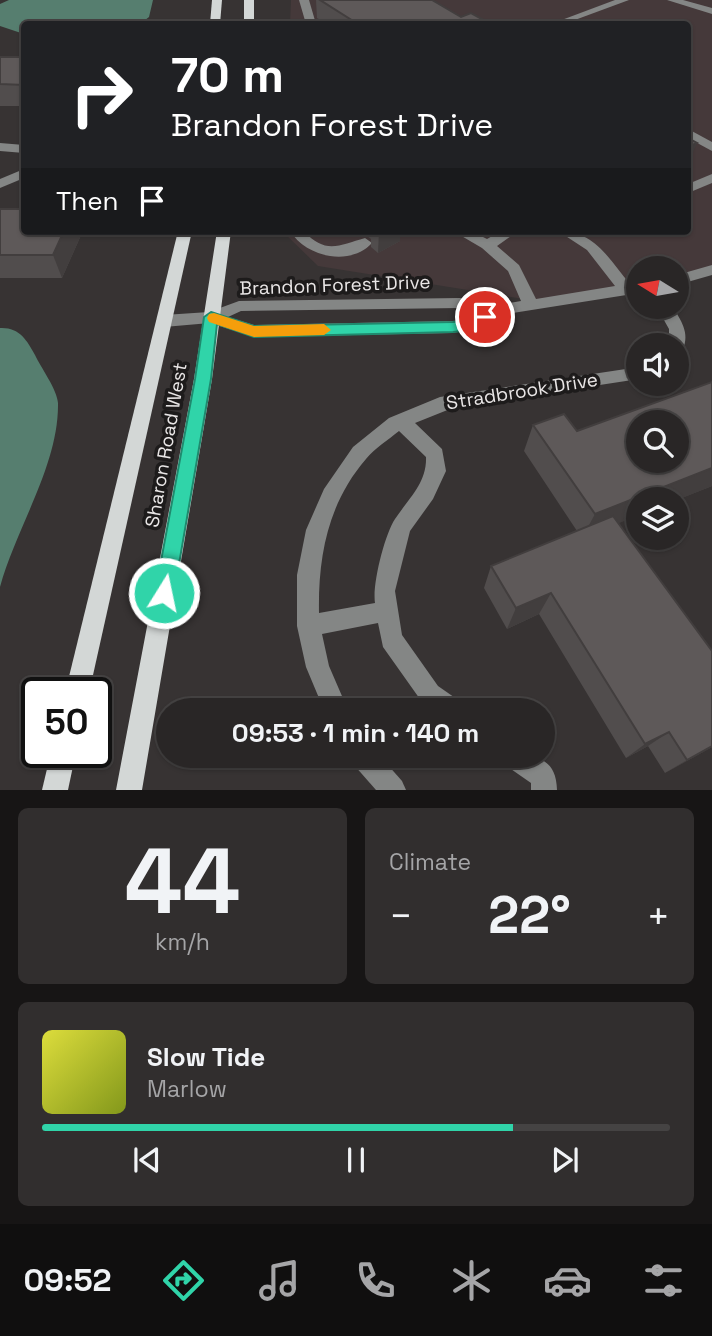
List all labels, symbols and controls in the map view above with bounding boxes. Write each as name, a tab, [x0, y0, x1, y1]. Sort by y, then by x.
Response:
text: 70 m	[171, 44, 284, 106]
icon: right	[56, 49, 147, 140]
text: Brandon Forest Drive	[171, 105, 493, 145]
icon: arrive	[133, 182, 171, 220]
text: Then	[56, 184, 119, 218]
north arrow	[626, 256, 690, 318]
map controls	[626, 256, 689, 550]
street label: Brandon Forest Drive	[239, 269, 431, 301]
pin	[455, 287, 515, 347]
icon: arrive	[466, 298, 504, 336]
button: sound	[626, 333, 689, 396]
street label: Sharon Road West	[139, 361, 193, 529]
street label: Stradbrook Drive	[444, 367, 600, 415]
button: search	[626, 410, 689, 473]
button: layers	[626, 487, 689, 550]
position arrow	[127, 556, 201, 630]
speed limit sign: 50	[21, 677, 112, 768]
text: 09:53 · 1 min · 140 m	[232, 716, 479, 750]
text: 44	[125, 823, 240, 940]
text: Climate	[389, 847, 471, 877]
text: 22°	[488, 882, 571, 948]
text: −	[389, 892, 413, 940]
text: +	[646, 892, 670, 940]
text: km/h	[155, 927, 210, 957]
text: Slow Tide	[147, 1040, 265, 1074]
text: Marlow	[147, 1074, 227, 1104]
icon: previous	[128, 1141, 166, 1179]
icon: pause	[337, 1141, 375, 1179]
icon: next	[546, 1141, 584, 1179]
icon: directions	[159, 1256, 208, 1305]
icon: music	[255, 1256, 304, 1305]
icon: phone	[351, 1256, 400, 1305]
icon: climate	[447, 1256, 496, 1305]
icon: car	[543, 1256, 592, 1305]
icon: filters	[639, 1256, 688, 1305]
text: 09:52	[24, 1260, 112, 1300]

